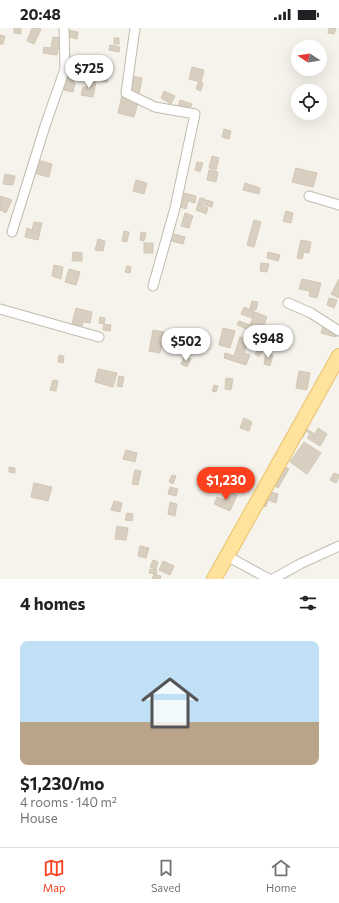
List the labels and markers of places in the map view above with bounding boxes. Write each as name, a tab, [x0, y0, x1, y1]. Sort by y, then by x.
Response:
pin: $725	[65, 55, 113, 89]
pin: $948	[244, 325, 292, 359]
pin: $502	[162, 328, 210, 362]
pin: $1,230	[193, 467, 259, 501]

